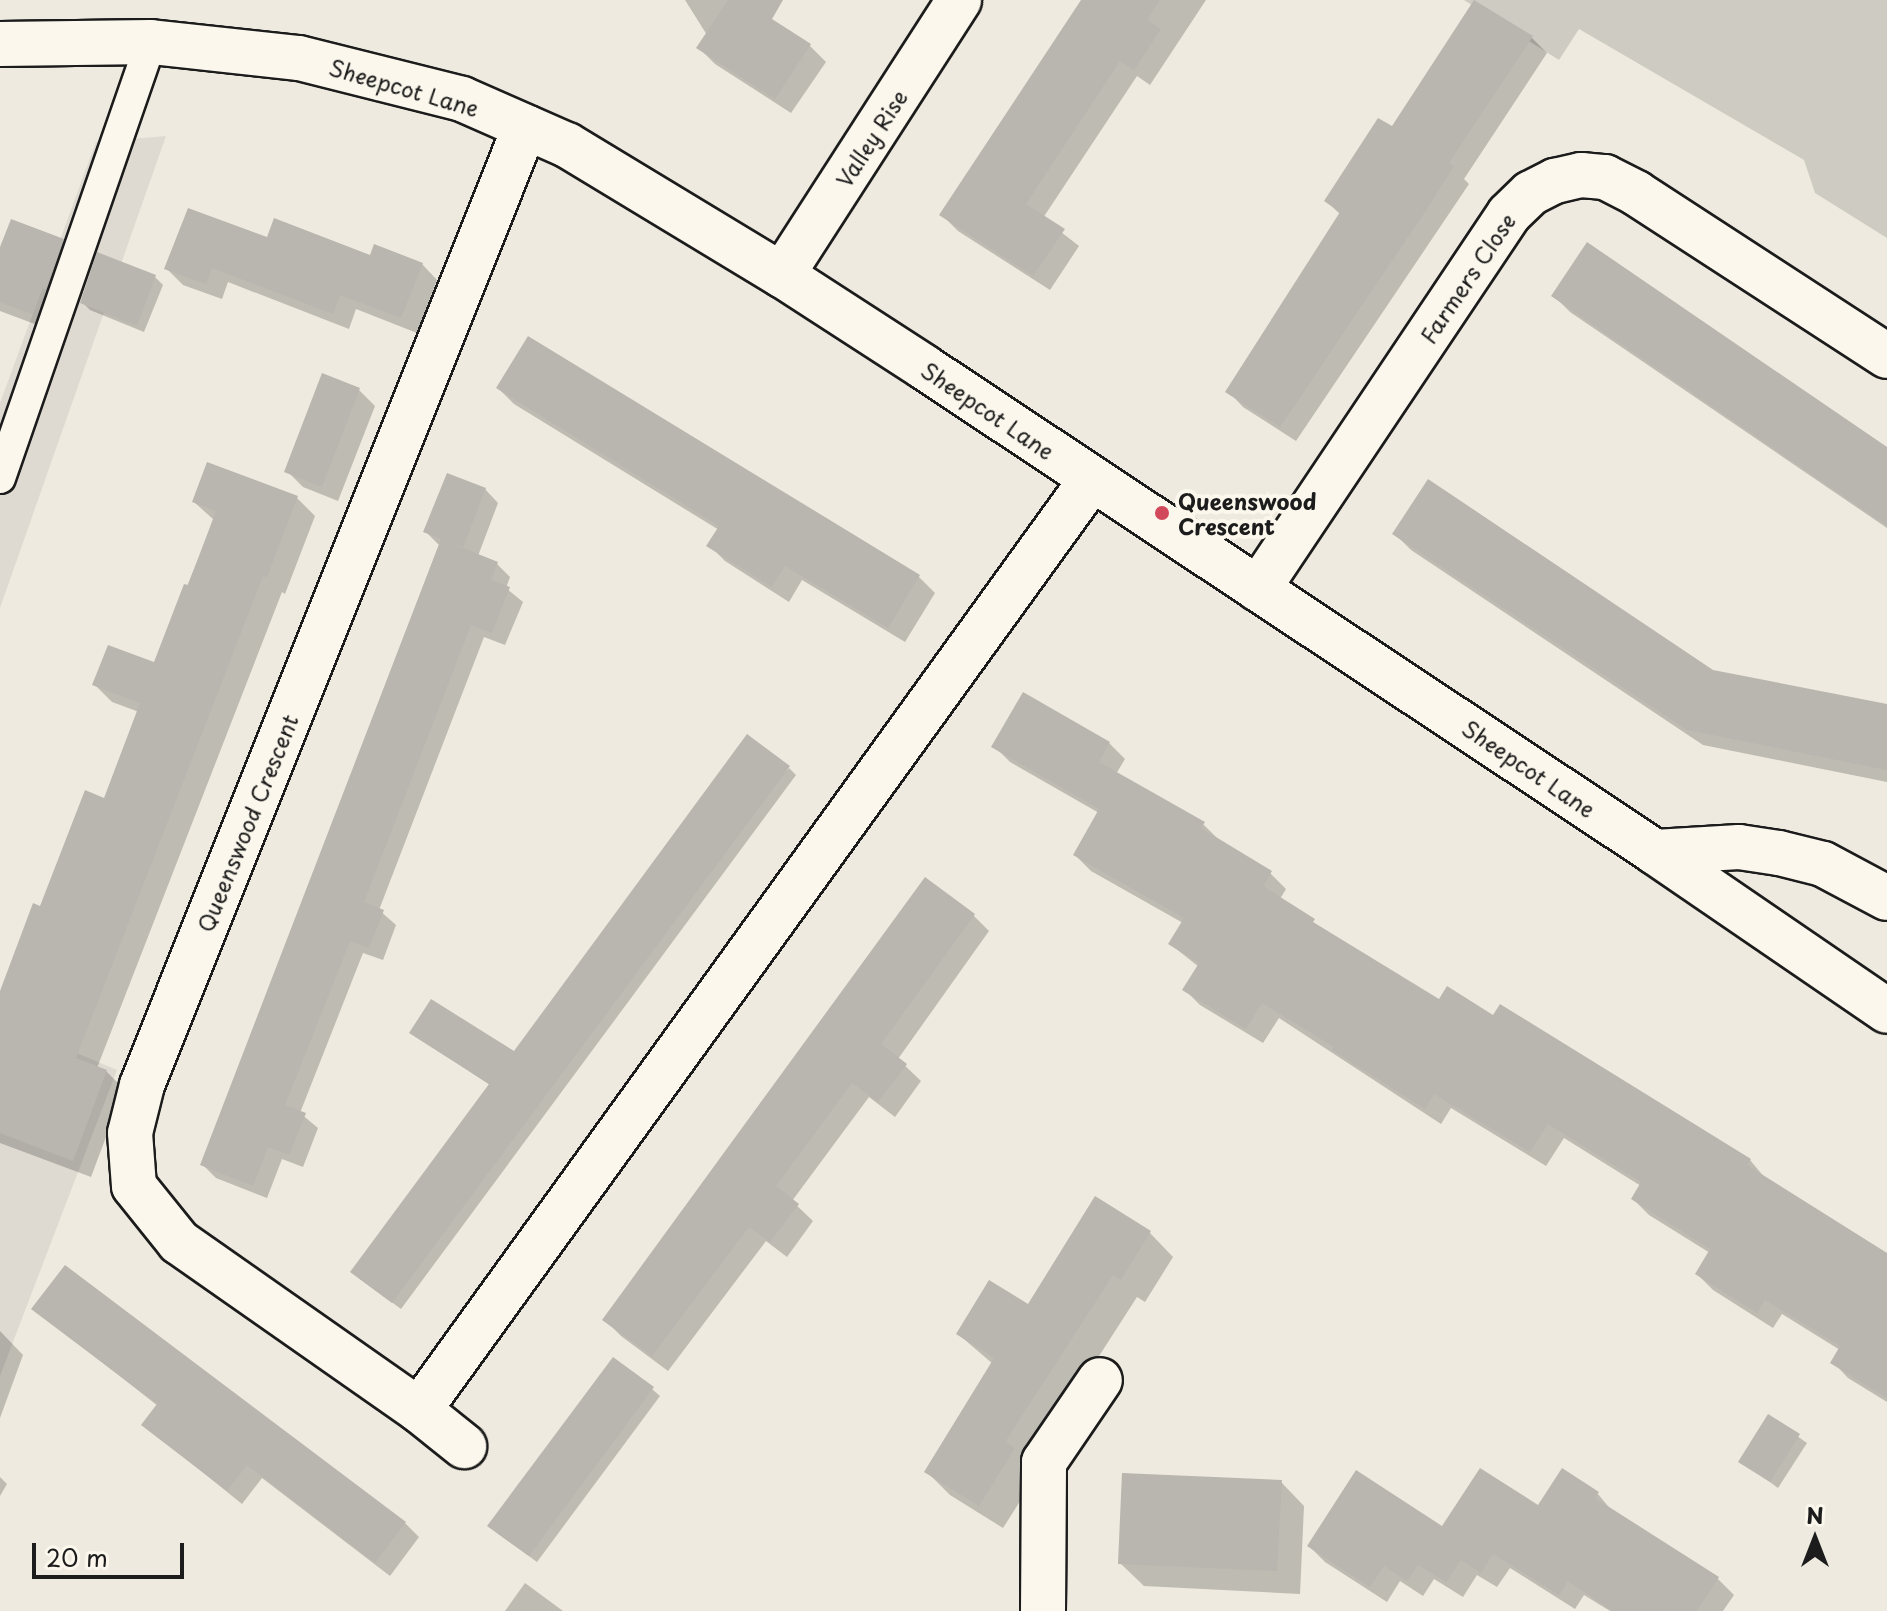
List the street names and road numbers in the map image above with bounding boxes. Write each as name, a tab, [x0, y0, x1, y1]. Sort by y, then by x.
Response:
street label: Sheepcot Lane	[326, 53, 482, 121]
street label: Valley Rise	[829, 84, 913, 192]
street label: Farmers Close	[1414, 208, 1520, 348]
street label: Sheepcot Lane	[916, 356, 1060, 464]
street label: Queenswood Crescent	[191, 710, 303, 936]
street label: Sheepcot Lane	[1457, 714, 1601, 822]

